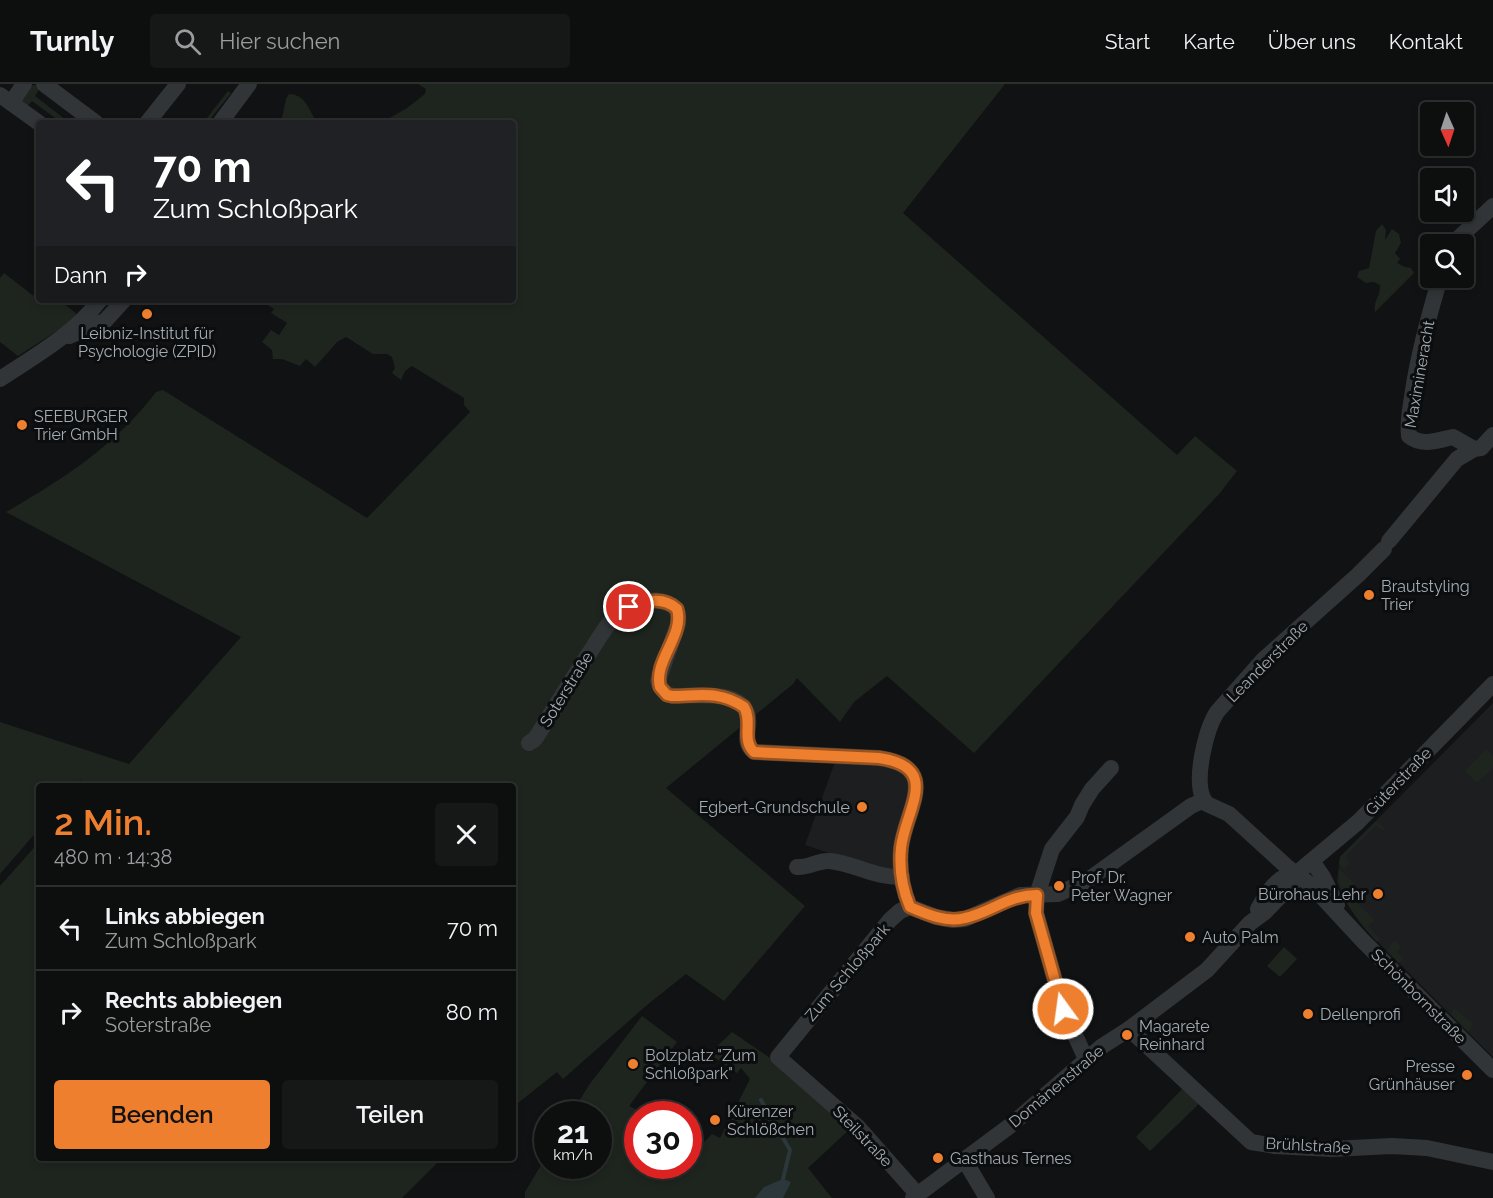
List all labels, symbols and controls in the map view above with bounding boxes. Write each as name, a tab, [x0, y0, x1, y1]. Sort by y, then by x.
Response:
search box	[150, 14, 570, 68]
text: Turnly	[30, 25, 114, 58]
icon: search	[171, 25, 204, 58]
text: Hier suchen	[219, 28, 340, 54]
text: Start	[1105, 29, 1150, 54]
text: Karte	[1183, 29, 1235, 54]
text: Über uns	[1268, 29, 1356, 54]
text: Kontakt	[1389, 29, 1463, 54]
north arrow	[1420, 102, 1474, 156]
map controls	[1420, 102, 1474, 288]
text: 70 m	[153, 143, 252, 192]
icon: left	[54, 144, 132, 222]
button: sound	[1420, 168, 1474, 222]
text: Zum Schloßpark	[153, 193, 358, 224]
button: search	[1420, 234, 1474, 288]
icon: right	[119, 258, 152, 291]
text: Dann	[54, 262, 107, 288]
marker: Leibniz-Institut für Psychologie (ZPID)	[140, 307, 154, 321]
street label: Maximineracht	[1401, 318, 1438, 429]
place label: Leibniz-Institut für Psychologie (ZPID)	[78, 324, 216, 361]
place label: SEEBURGER Trier GmbH	[34, 407, 128, 444]
marker: SEEBURGER Trier GmbH	[15, 418, 29, 432]
place label: Brautstyling Trier	[1381, 577, 1470, 614]
pin	[603, 581, 654, 632]
marker: Brautstyling Trier	[1362, 588, 1376, 602]
icon: arrive	[612, 590, 645, 623]
street label: Leanderstraße	[1223, 617, 1312, 706]
street label: Soterstraße	[536, 648, 597, 730]
street label: Güterstraße	[1361, 744, 1435, 819]
place label: Egbert-Grundschule	[699, 798, 850, 817]
marker: Egbert-Grundschule	[855, 800, 869, 814]
text: 2 Min.	[54, 801, 152, 843]
button: close	[435, 803, 498, 866]
text: 480 m · 14:38	[54, 845, 172, 869]
place label: Prof. Dr. Peter Wagner	[1071, 868, 1173, 905]
marker: Prof. Dr. Peter Wagner	[1052, 879, 1066, 893]
place label: Bürohaus Lehr	[1258, 885, 1366, 904]
marker: Bürohaus Lehr	[1371, 887, 1385, 901]
text: Links abbiegen	[105, 903, 265, 929]
icon: left	[54, 912, 87, 945]
text: 70 m	[447, 915, 498, 941]
street label: Zum Schloßpark	[801, 919, 894, 1025]
place label: Auto Palm	[1202, 928, 1279, 947]
text: Zum Schloßpark	[105, 929, 257, 953]
marker: Auto Palm	[1183, 930, 1197, 944]
street label: Schönbornstraße	[1367, 945, 1470, 1048]
position arrow	[1031, 977, 1095, 1041]
text: Rechts abbiegen	[105, 987, 282, 1013]
icon: right	[54, 996, 87, 1029]
text: 80 m	[446, 999, 498, 1025]
place label: Dellenprofi	[1320, 1005, 1401, 1024]
marker: Dellenprofi	[1301, 1007, 1315, 1021]
text: Soterstraße	[105, 1013, 211, 1037]
place label: Magarete Reinhard	[1139, 1017, 1210, 1054]
marker: Magarete Reinhard	[1120, 1028, 1134, 1042]
street label: Domänenstraße	[1005, 1041, 1108, 1132]
place label: Bolzplatz "Zum Schloßpark"	[645, 1046, 756, 1083]
marker: Bolzplatz "Zum Schloßpark"	[626, 1057, 640, 1071]
place label: Presse Grünhäuser	[1369, 1057, 1455, 1094]
marker: Presse Grünhäuser	[1460, 1068, 1474, 1082]
button: Beenden	[54, 1080, 270, 1149]
button: Teilen	[282, 1080, 498, 1149]
speed limit sign: 30	[624, 1101, 702, 1179]
place label: Kürenzer Schlößchen	[727, 1102, 814, 1139]
street label: Steilstraße	[829, 1102, 896, 1171]
marker: Kürenzer Schlößchen	[708, 1113, 722, 1127]
text: 21	[557, 1115, 589, 1150]
street label: Brühlstraße	[1265, 1134, 1351, 1157]
text: km/h	[553, 1146, 593, 1164]
place label: Gasthaus Ternes	[950, 1149, 1072, 1168]
marker: Gasthaus Ternes	[931, 1151, 945, 1165]

